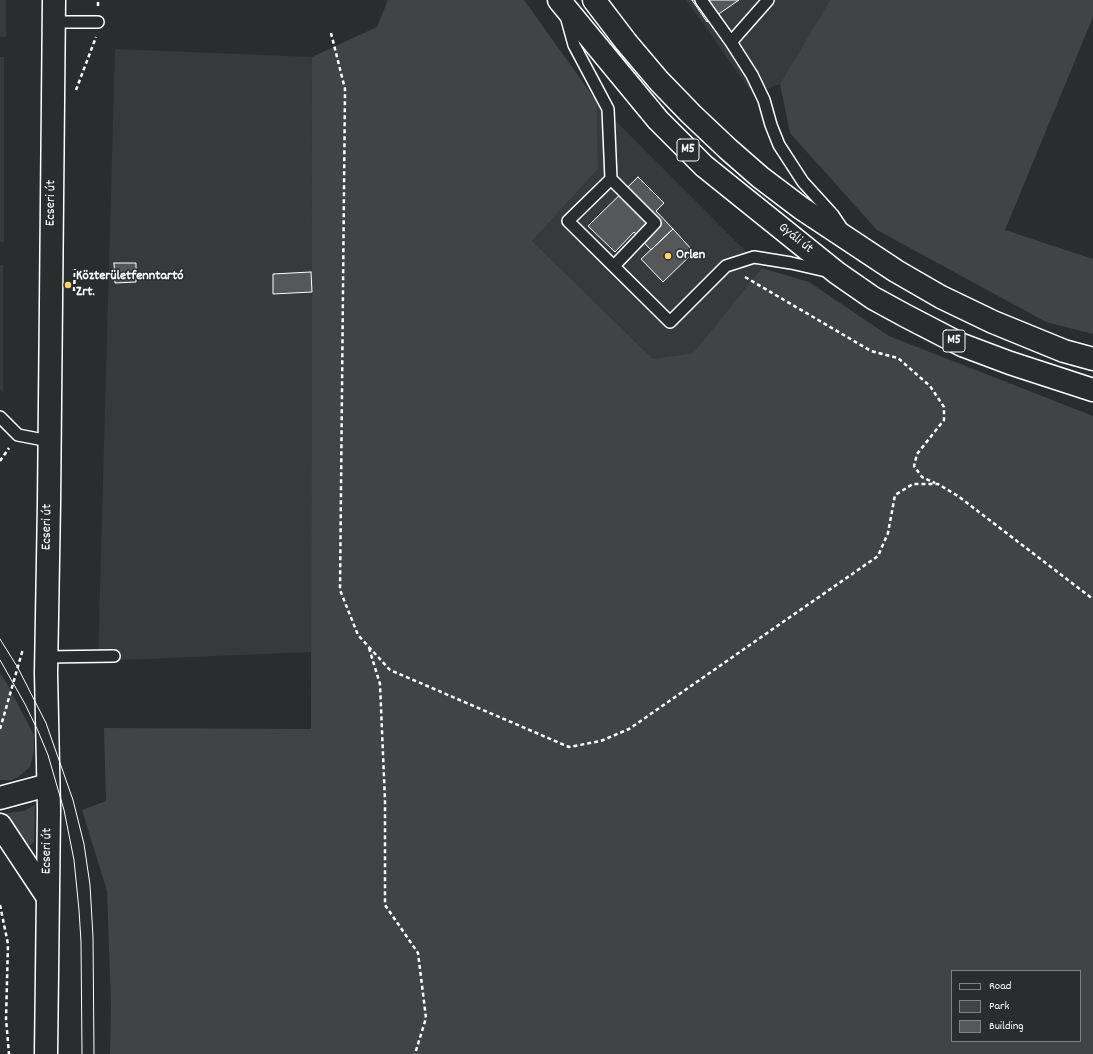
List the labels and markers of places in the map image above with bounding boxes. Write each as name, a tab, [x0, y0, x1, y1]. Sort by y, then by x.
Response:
place label: Orlen	[676, 248, 705, 264]
marker: Orlen	[663, 251, 673, 261]
place label: Közterületfenntartó Zrt.	[76, 269, 184, 302]
marker: Közterületfenntartó Zrt.	[63, 280, 73, 290]

